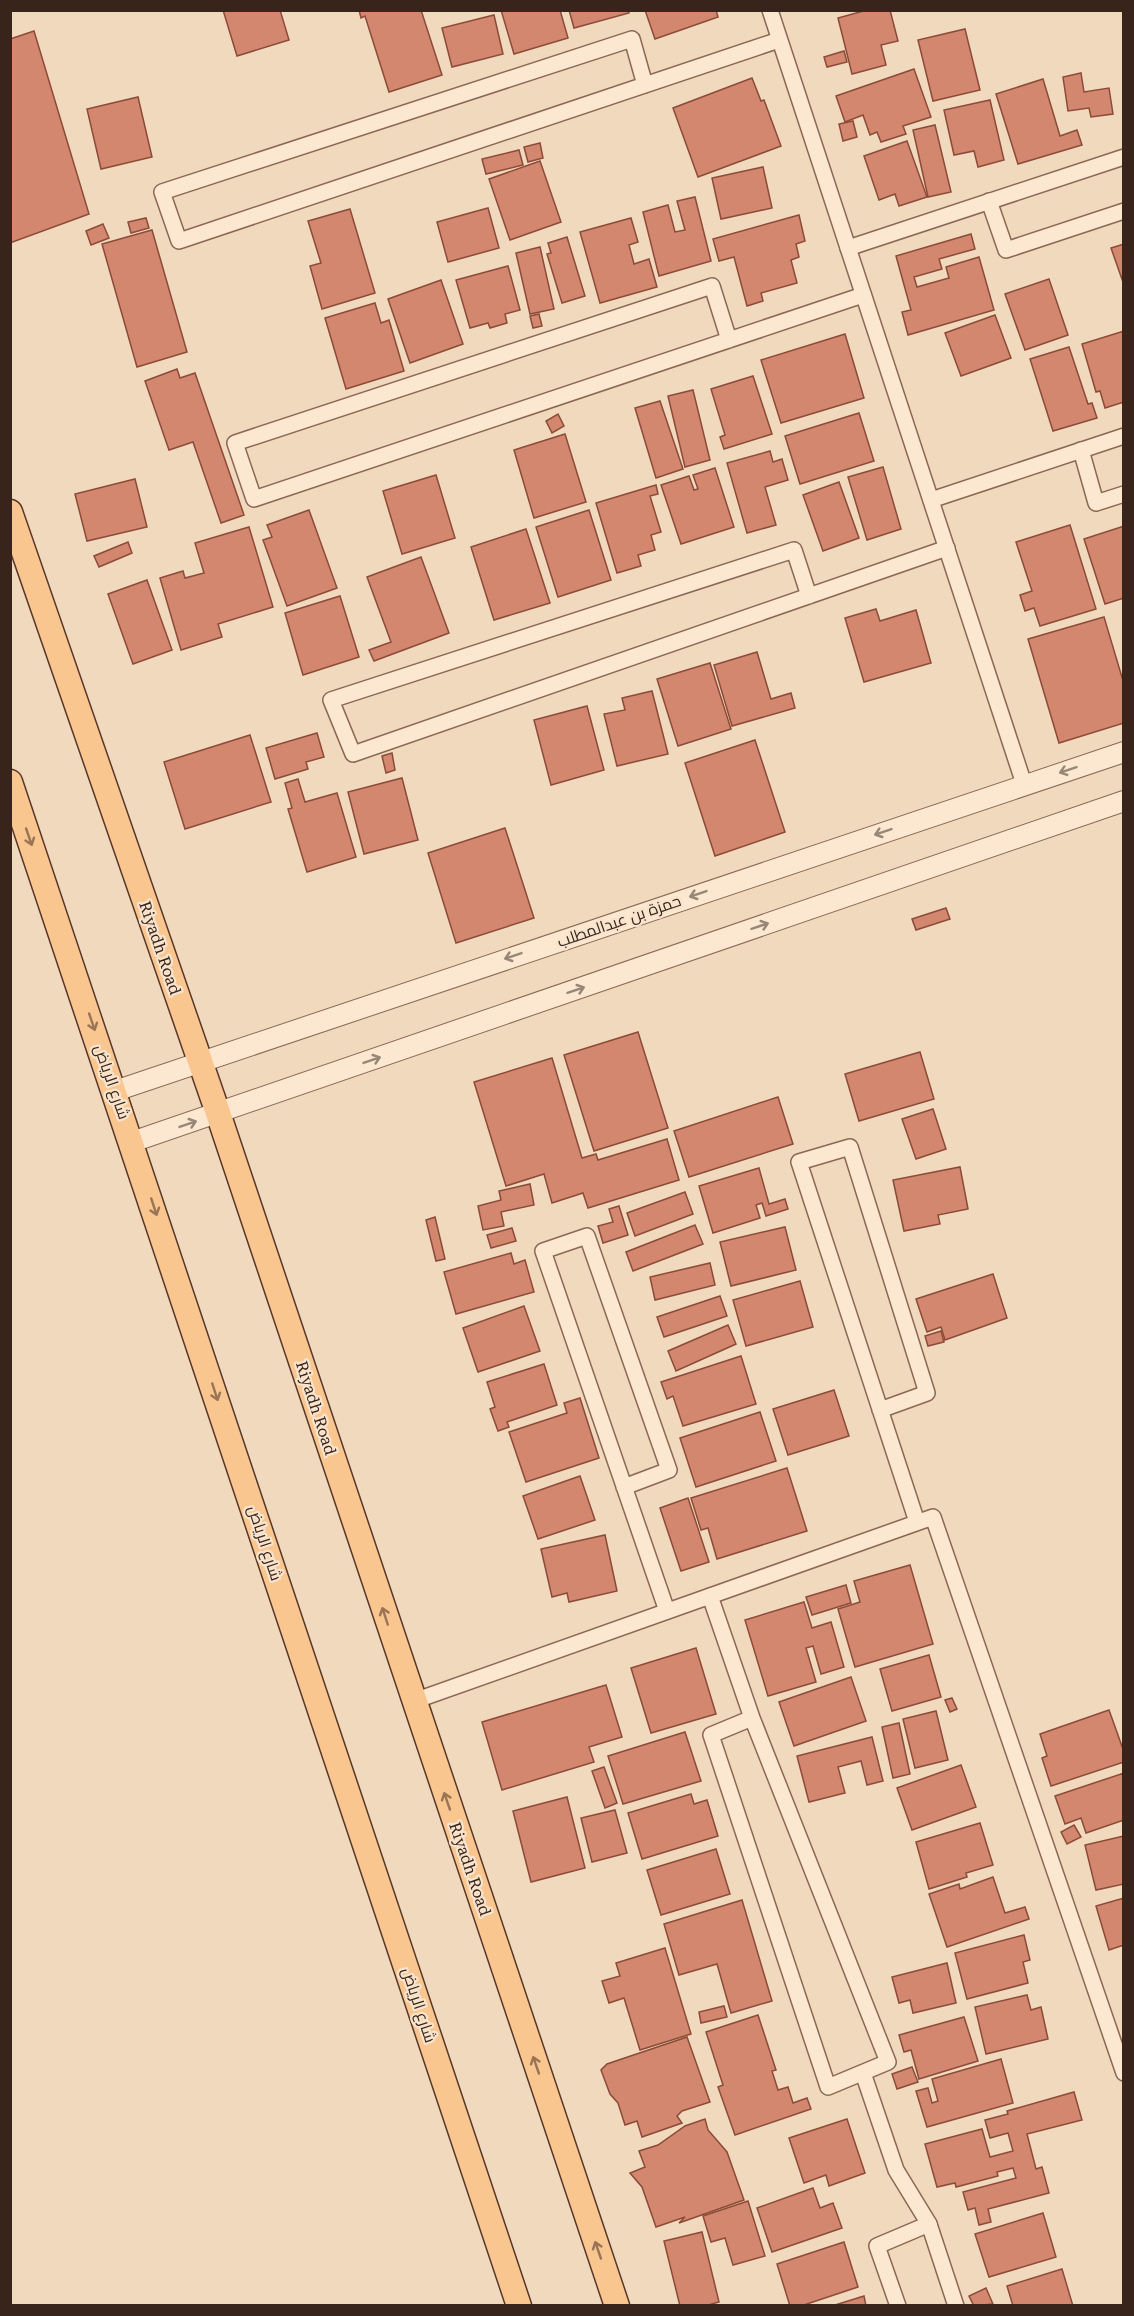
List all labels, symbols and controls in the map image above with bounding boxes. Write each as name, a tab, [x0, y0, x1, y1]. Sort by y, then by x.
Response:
one-way arrow	[1059, 765, 1078, 776]
one-way arrow	[25, 827, 36, 846]
one-way arrow	[874, 827, 893, 838]
one-way arrow	[689, 889, 708, 900]
street label: حمزة بن عبدالمطلب	[555, 891, 684, 952]
street label: Riyadh Road	[135, 899, 185, 997]
one-way arrow	[750, 920, 769, 931]
one-way arrow	[505, 952, 523, 963]
one-way arrow	[566, 983, 585, 994]
one-way arrow	[87, 1012, 98, 1031]
street label: شارع الرياض	[88, 1042, 134, 1123]
one-way arrow	[362, 1054, 381, 1065]
one-way arrow	[178, 1117, 196, 1128]
one-way arrow	[149, 1197, 160, 1216]
street label: Riyadh Road	[292, 1359, 340, 1457]
one-way arrow	[210, 1382, 221, 1401]
street label: شارع الرياض	[242, 1503, 286, 1584]
one-way arrow	[379, 1607, 390, 1626]
one-way arrow	[441, 1792, 452, 1811]
street label: Riyadh Road	[445, 1820, 495, 1918]
street label: شارع الرياض	[396, 1965, 440, 2046]
one-way arrow	[530, 2056, 541, 2075]
one-way arrow	[592, 2241, 603, 2260]

